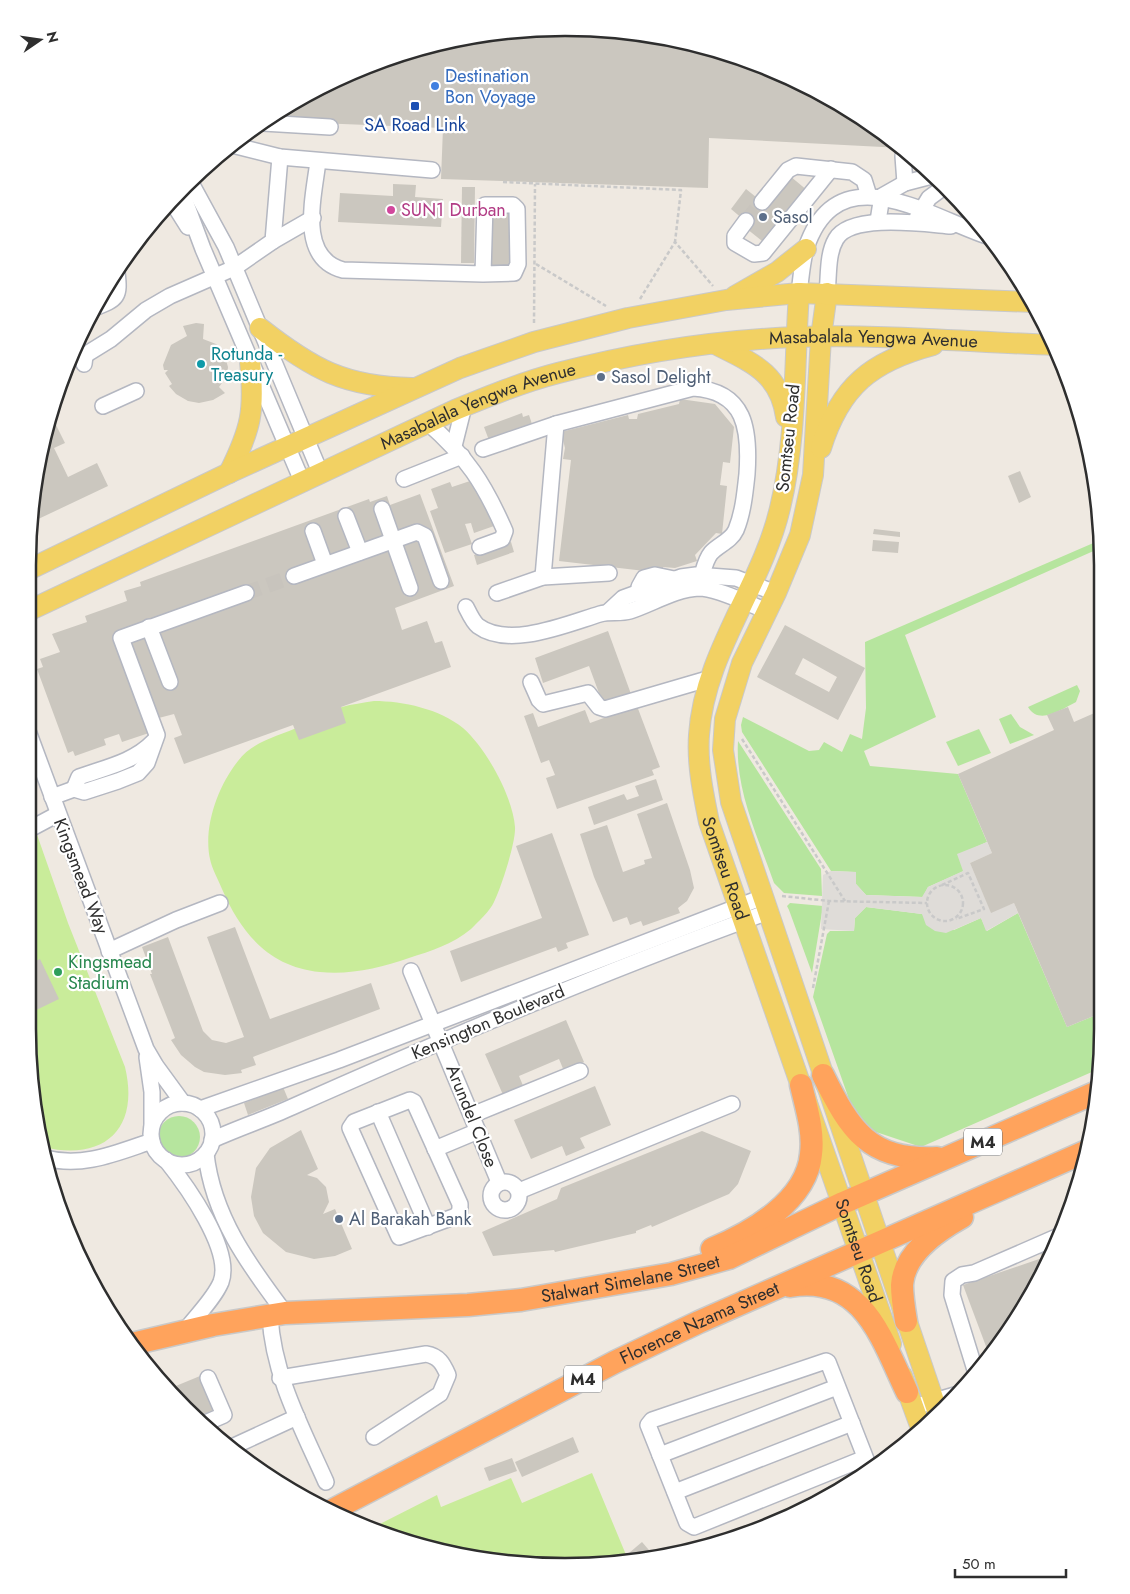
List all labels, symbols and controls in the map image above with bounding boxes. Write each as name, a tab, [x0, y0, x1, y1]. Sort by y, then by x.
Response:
north arrow	[15, 15, 65, 65]
text: N	[42, 29, 64, 45]
place label: Destination Bon Voyage	[445, 63, 536, 110]
marker: Destination Bon Voyage	[429, 80, 441, 92]
marker: SA Road Link	[409, 100, 421, 112]
place label: SA Road Link	[364, 112, 466, 138]
place label: SUN1 Durban	[401, 197, 506, 223]
marker: SUN1 Durban	[385, 204, 397, 216]
place label: Sasol	[773, 204, 813, 230]
marker: Sasol	[757, 211, 769, 223]
street label: Masabalala Yengwa Avenue	[768, 323, 978, 354]
place label: Rotunda - Treasury	[211, 341, 282, 388]
street label: Masabalala Yengwa Avenue	[376, 356, 578, 456]
marker: Rotunda - Treasury	[195, 358, 207, 370]
place label: Sasol Delight	[611, 364, 711, 390]
marker: Sasol Delight	[595, 371, 607, 383]
street label: Somtseu Road	[769, 383, 807, 493]
street label: Kingsmead Way	[47, 814, 115, 938]
street label: Somtseu Road	[695, 814, 755, 923]
place label: Kingsmead Stadium	[68, 949, 152, 996]
marker: Kingsmead Stadium	[52, 966, 64, 978]
street label: Kensington Boulevard	[407, 978, 569, 1066]
street label: Arundel Close	[440, 1061, 504, 1171]
road number: M4	[964, 1128, 1002, 1156]
street label: Somtseu Road	[828, 1195, 888, 1306]
place label: Al Barakah Bank	[349, 1206, 472, 1232]
marker: Al Barakah Bank	[333, 1213, 345, 1225]
street label: Stalwart Simelane Street	[539, 1248, 723, 1309]
street label: Florence Nzama Street	[615, 1275, 784, 1371]
road number: M4	[564, 1366, 602, 1392]
scale bar	[955, 1546, 1066, 1578]
text: 50 m	[962, 1553, 996, 1575]

